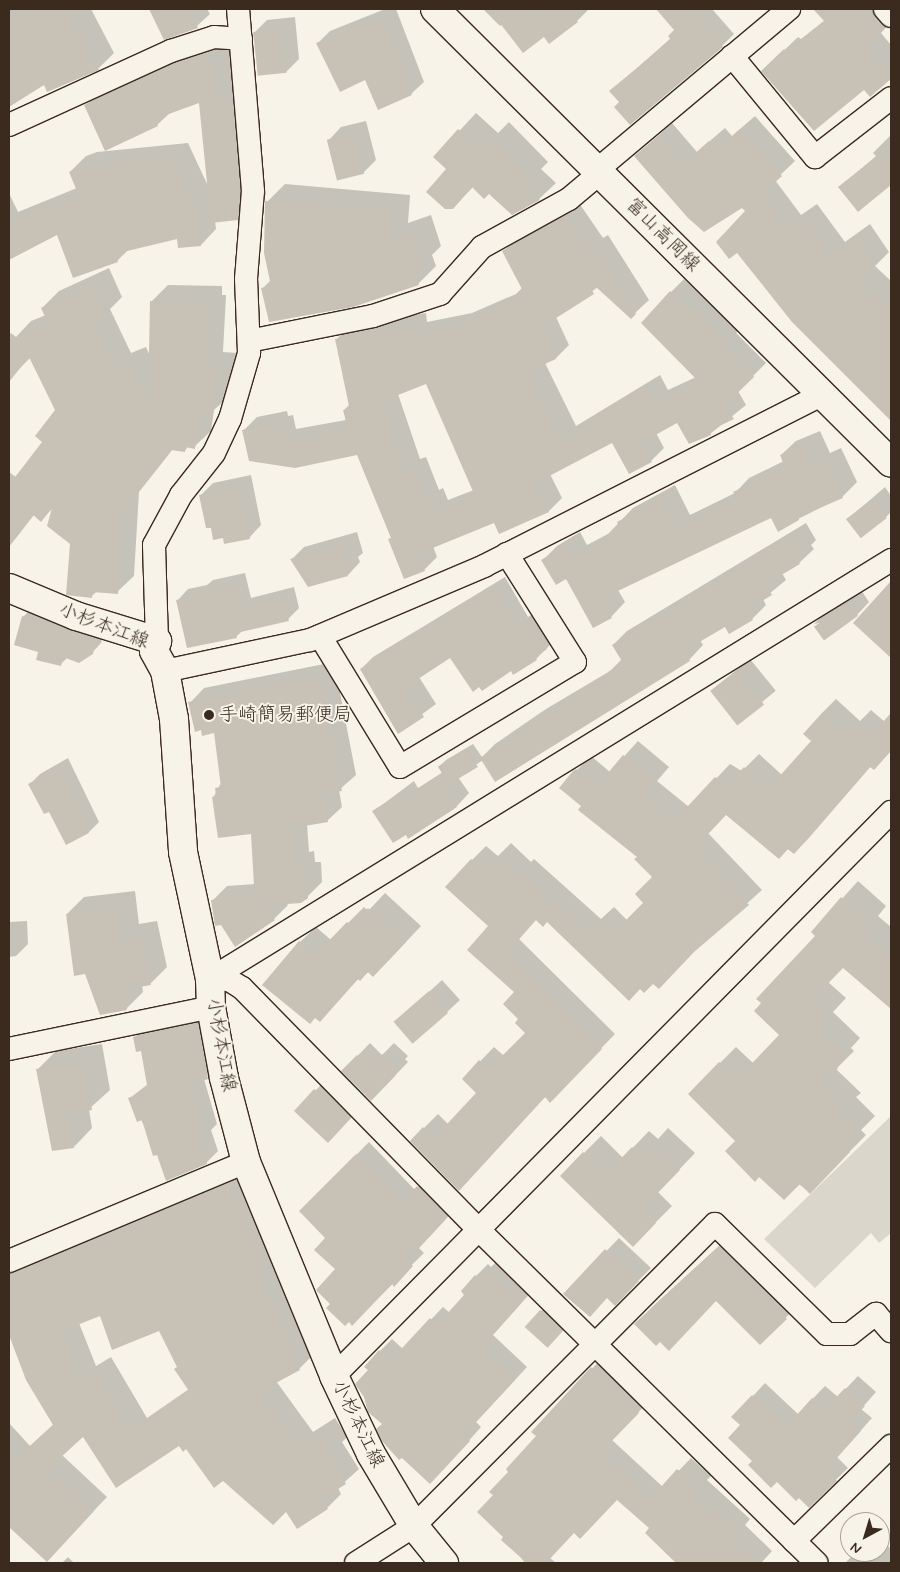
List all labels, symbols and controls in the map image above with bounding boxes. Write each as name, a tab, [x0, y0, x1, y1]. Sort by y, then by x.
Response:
street label: 富山高岡線	[621, 193, 705, 277]
street label: 小杉本江線	[56, 598, 152, 654]
place label: 手崎簡易郵便局	[219, 704, 352, 726]
marker: 手崎簡易郵便局	[203, 709, 215, 721]
street label: 小杉本江線	[202, 996, 240, 1094]
street label: 小杉本江線	[327, 1376, 389, 1472]
north arrow	[840, 1512, 890, 1562]
text: N	[847, 1538, 865, 1558]

